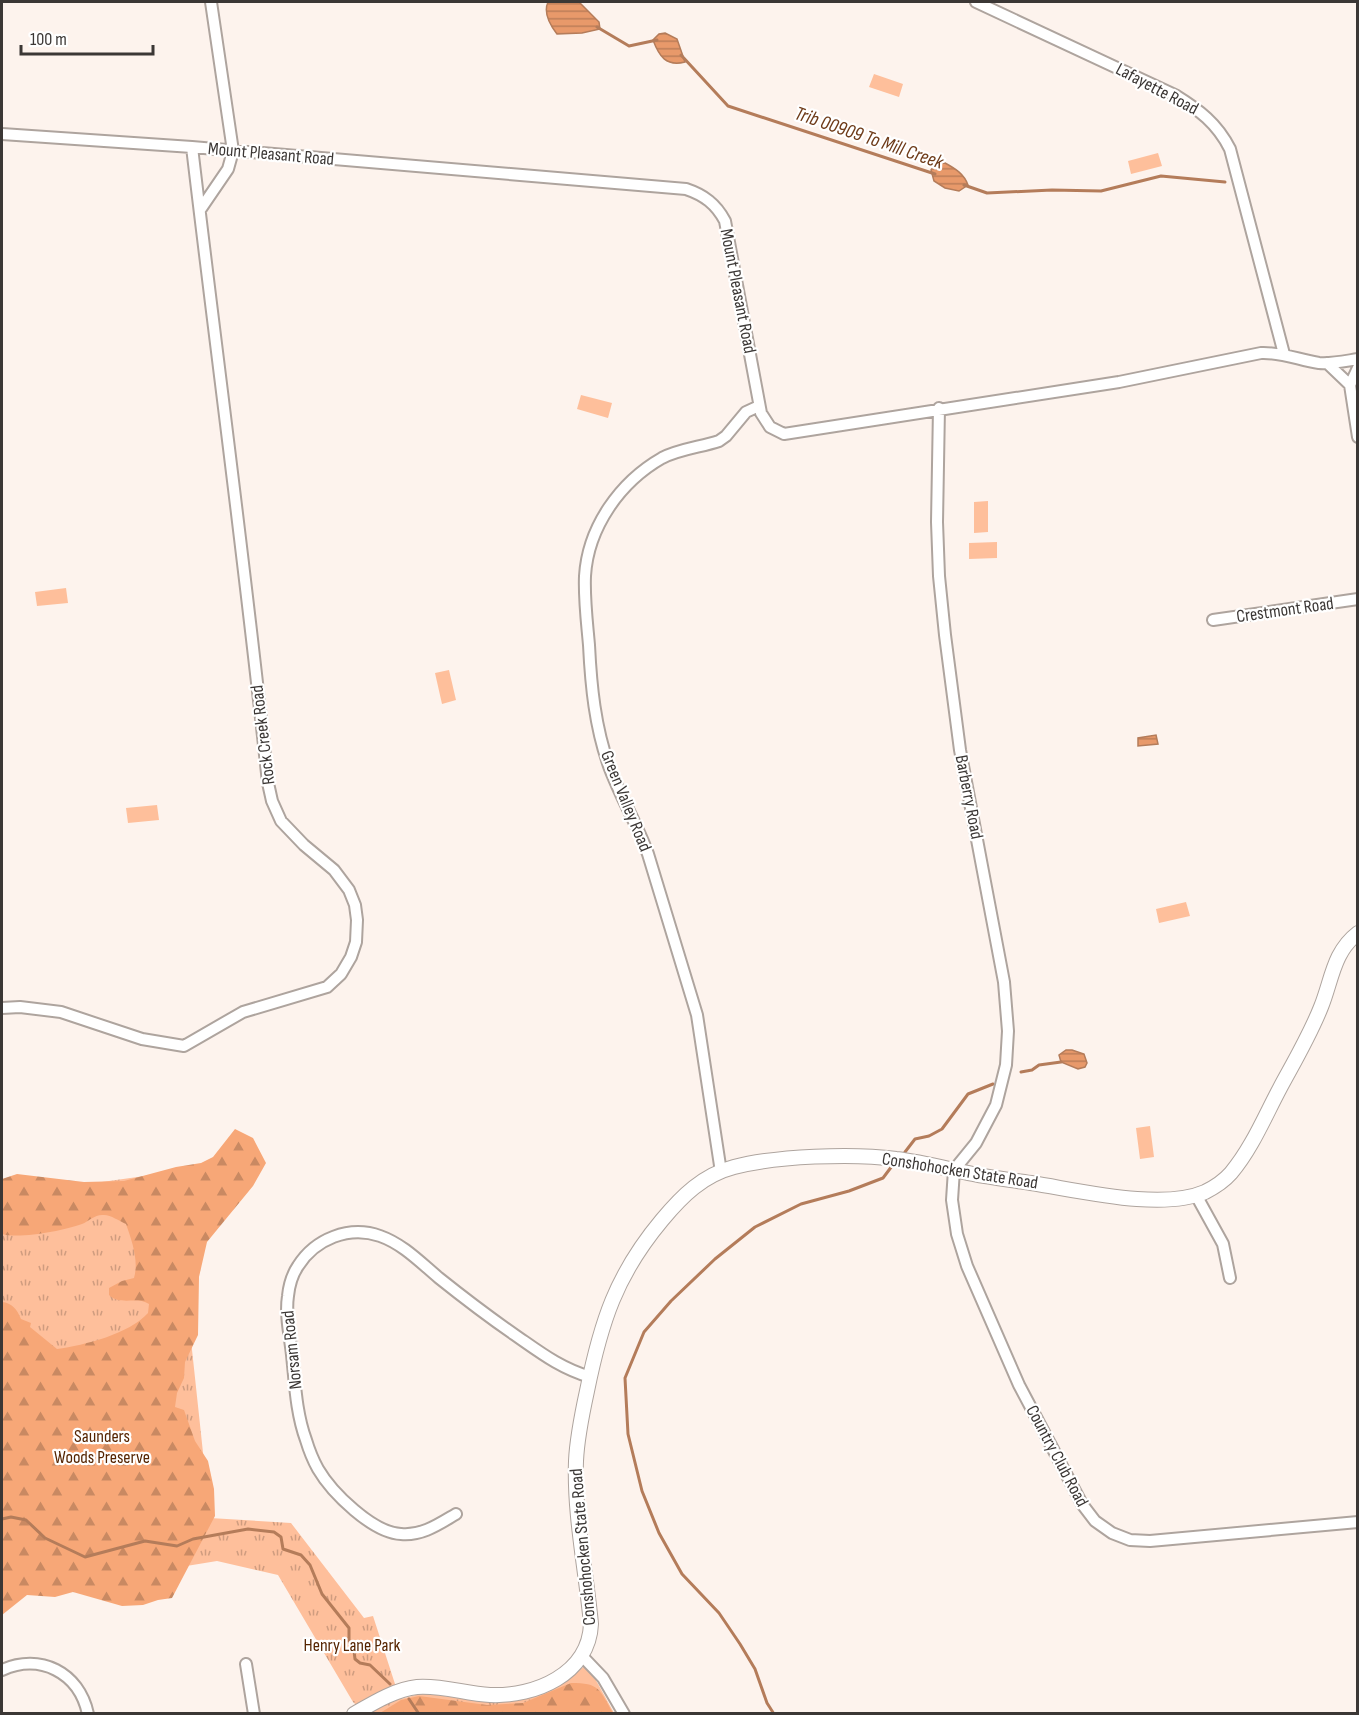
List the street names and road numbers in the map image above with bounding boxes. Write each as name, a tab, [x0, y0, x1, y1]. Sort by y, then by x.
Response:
street label: Lafayette Road	[1112, 59, 1202, 119]
street label: Mount Pleasant Road	[207, 138, 335, 170]
street label: Mount Pleasant Road	[716, 227, 760, 355]
street label: Crestmont Road	[1235, 593, 1335, 627]
street label: Rock Creek Road	[246, 684, 280, 786]
street label: Green Valley Road	[596, 747, 656, 855]
street label: Barberry Road	[951, 753, 987, 841]
street label: Conshohocken State Road	[881, 1148, 1039, 1194]
street label: Norsam Road	[277, 1309, 307, 1391]
street label: Country Club Road	[1021, 1402, 1093, 1510]
street label: Conshohocken State Road	[566, 1468, 600, 1626]

